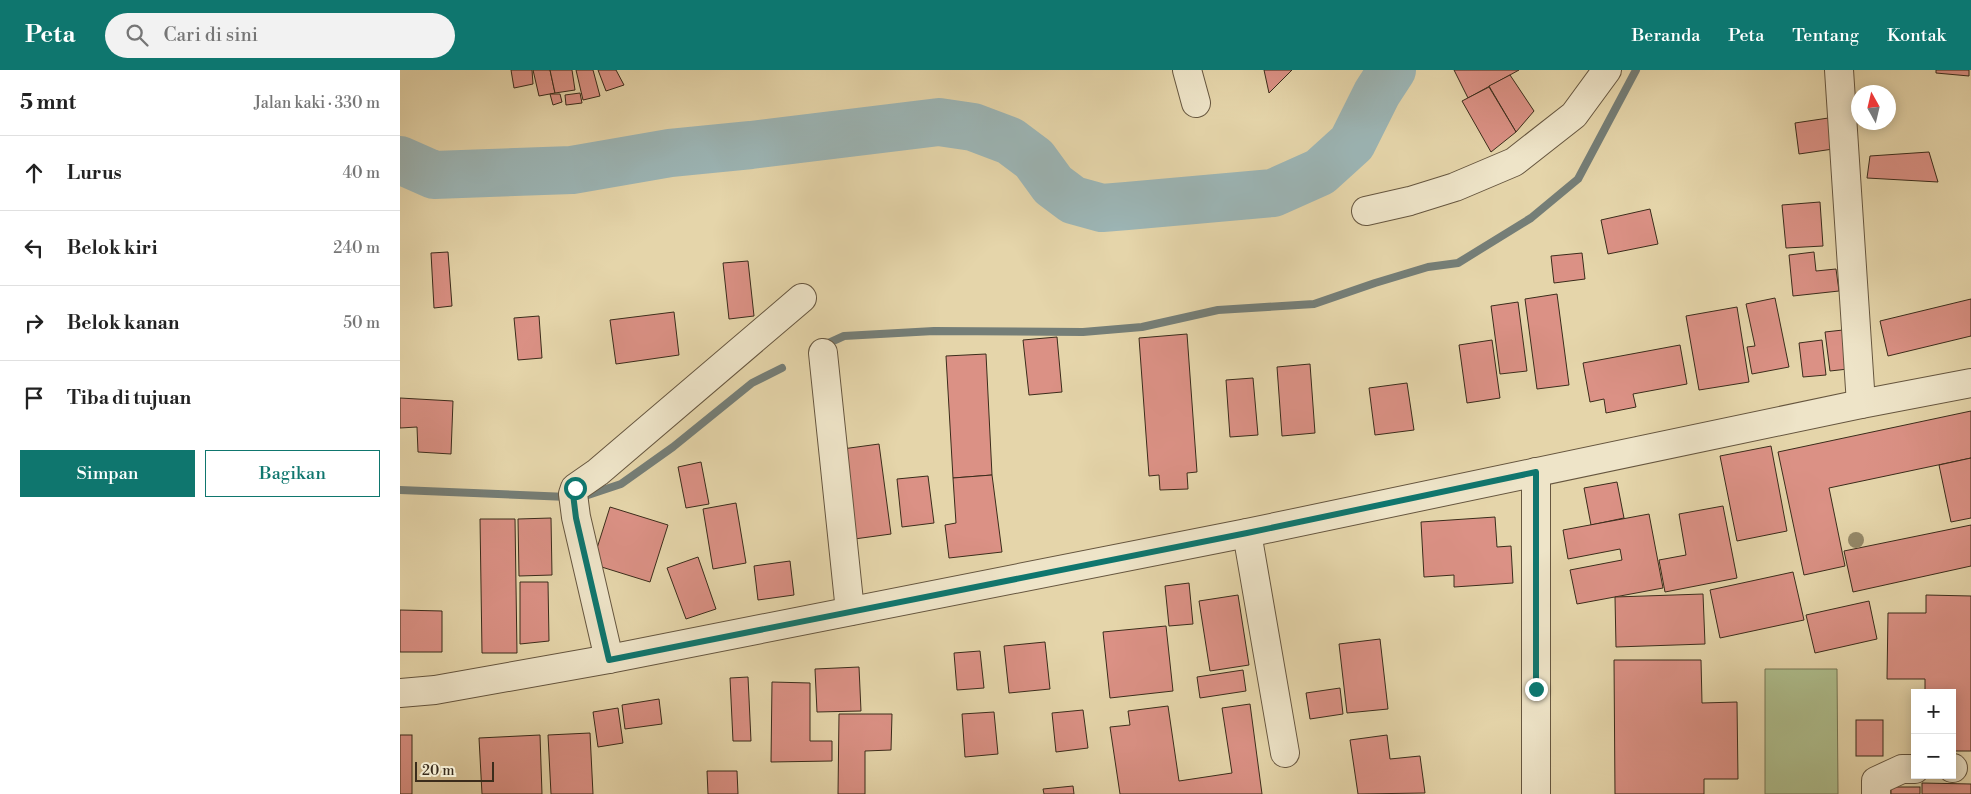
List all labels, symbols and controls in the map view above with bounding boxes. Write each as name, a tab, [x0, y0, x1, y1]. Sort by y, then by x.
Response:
search box	[105, 13, 455, 58]
text: Peta	[25, 20, 75, 50]
icon: search	[123, 21, 151, 49]
text: Cari di sini	[163, 23, 258, 47]
text: Beranda	[1632, 24, 1700, 47]
text: Peta	[1728, 24, 1764, 47]
text: Tentang	[1792, 24, 1859, 47]
text: Kontak	[1887, 24, 1946, 47]
north arrow	[1851, 85, 1896, 130]
text: 5 mnt	[20, 90, 76, 116]
text: Jalan kaki · 330 m	[254, 93, 380, 113]
icon: ahead	[20, 159, 48, 187]
text: Lurus	[67, 161, 122, 185]
text: 40 m	[343, 163, 380, 183]
icon: left	[20, 234, 48, 262]
text: Belok kiri	[67, 236, 157, 260]
text: 240 m	[333, 238, 380, 258]
icon: right	[20, 309, 48, 337]
text: Belok kanan	[67, 311, 180, 335]
text: 50 m	[343, 313, 380, 333]
icon: arrive	[20, 384, 48, 412]
text: Tiba di tujuan	[67, 386, 191, 410]
button: Simpan	[20, 450, 195, 497]
button: Bagikan	[205, 450, 380, 497]
route start	[564, 477, 587, 500]
route end	[1525, 678, 1548, 701]
map controls	[1911, 689, 1956, 779]
button: +	[1911, 689, 1956, 734]
button: −	[1911, 734, 1956, 779]
scale bar	[415, 759, 494, 782]
text: 20 m	[422, 762, 454, 780]

